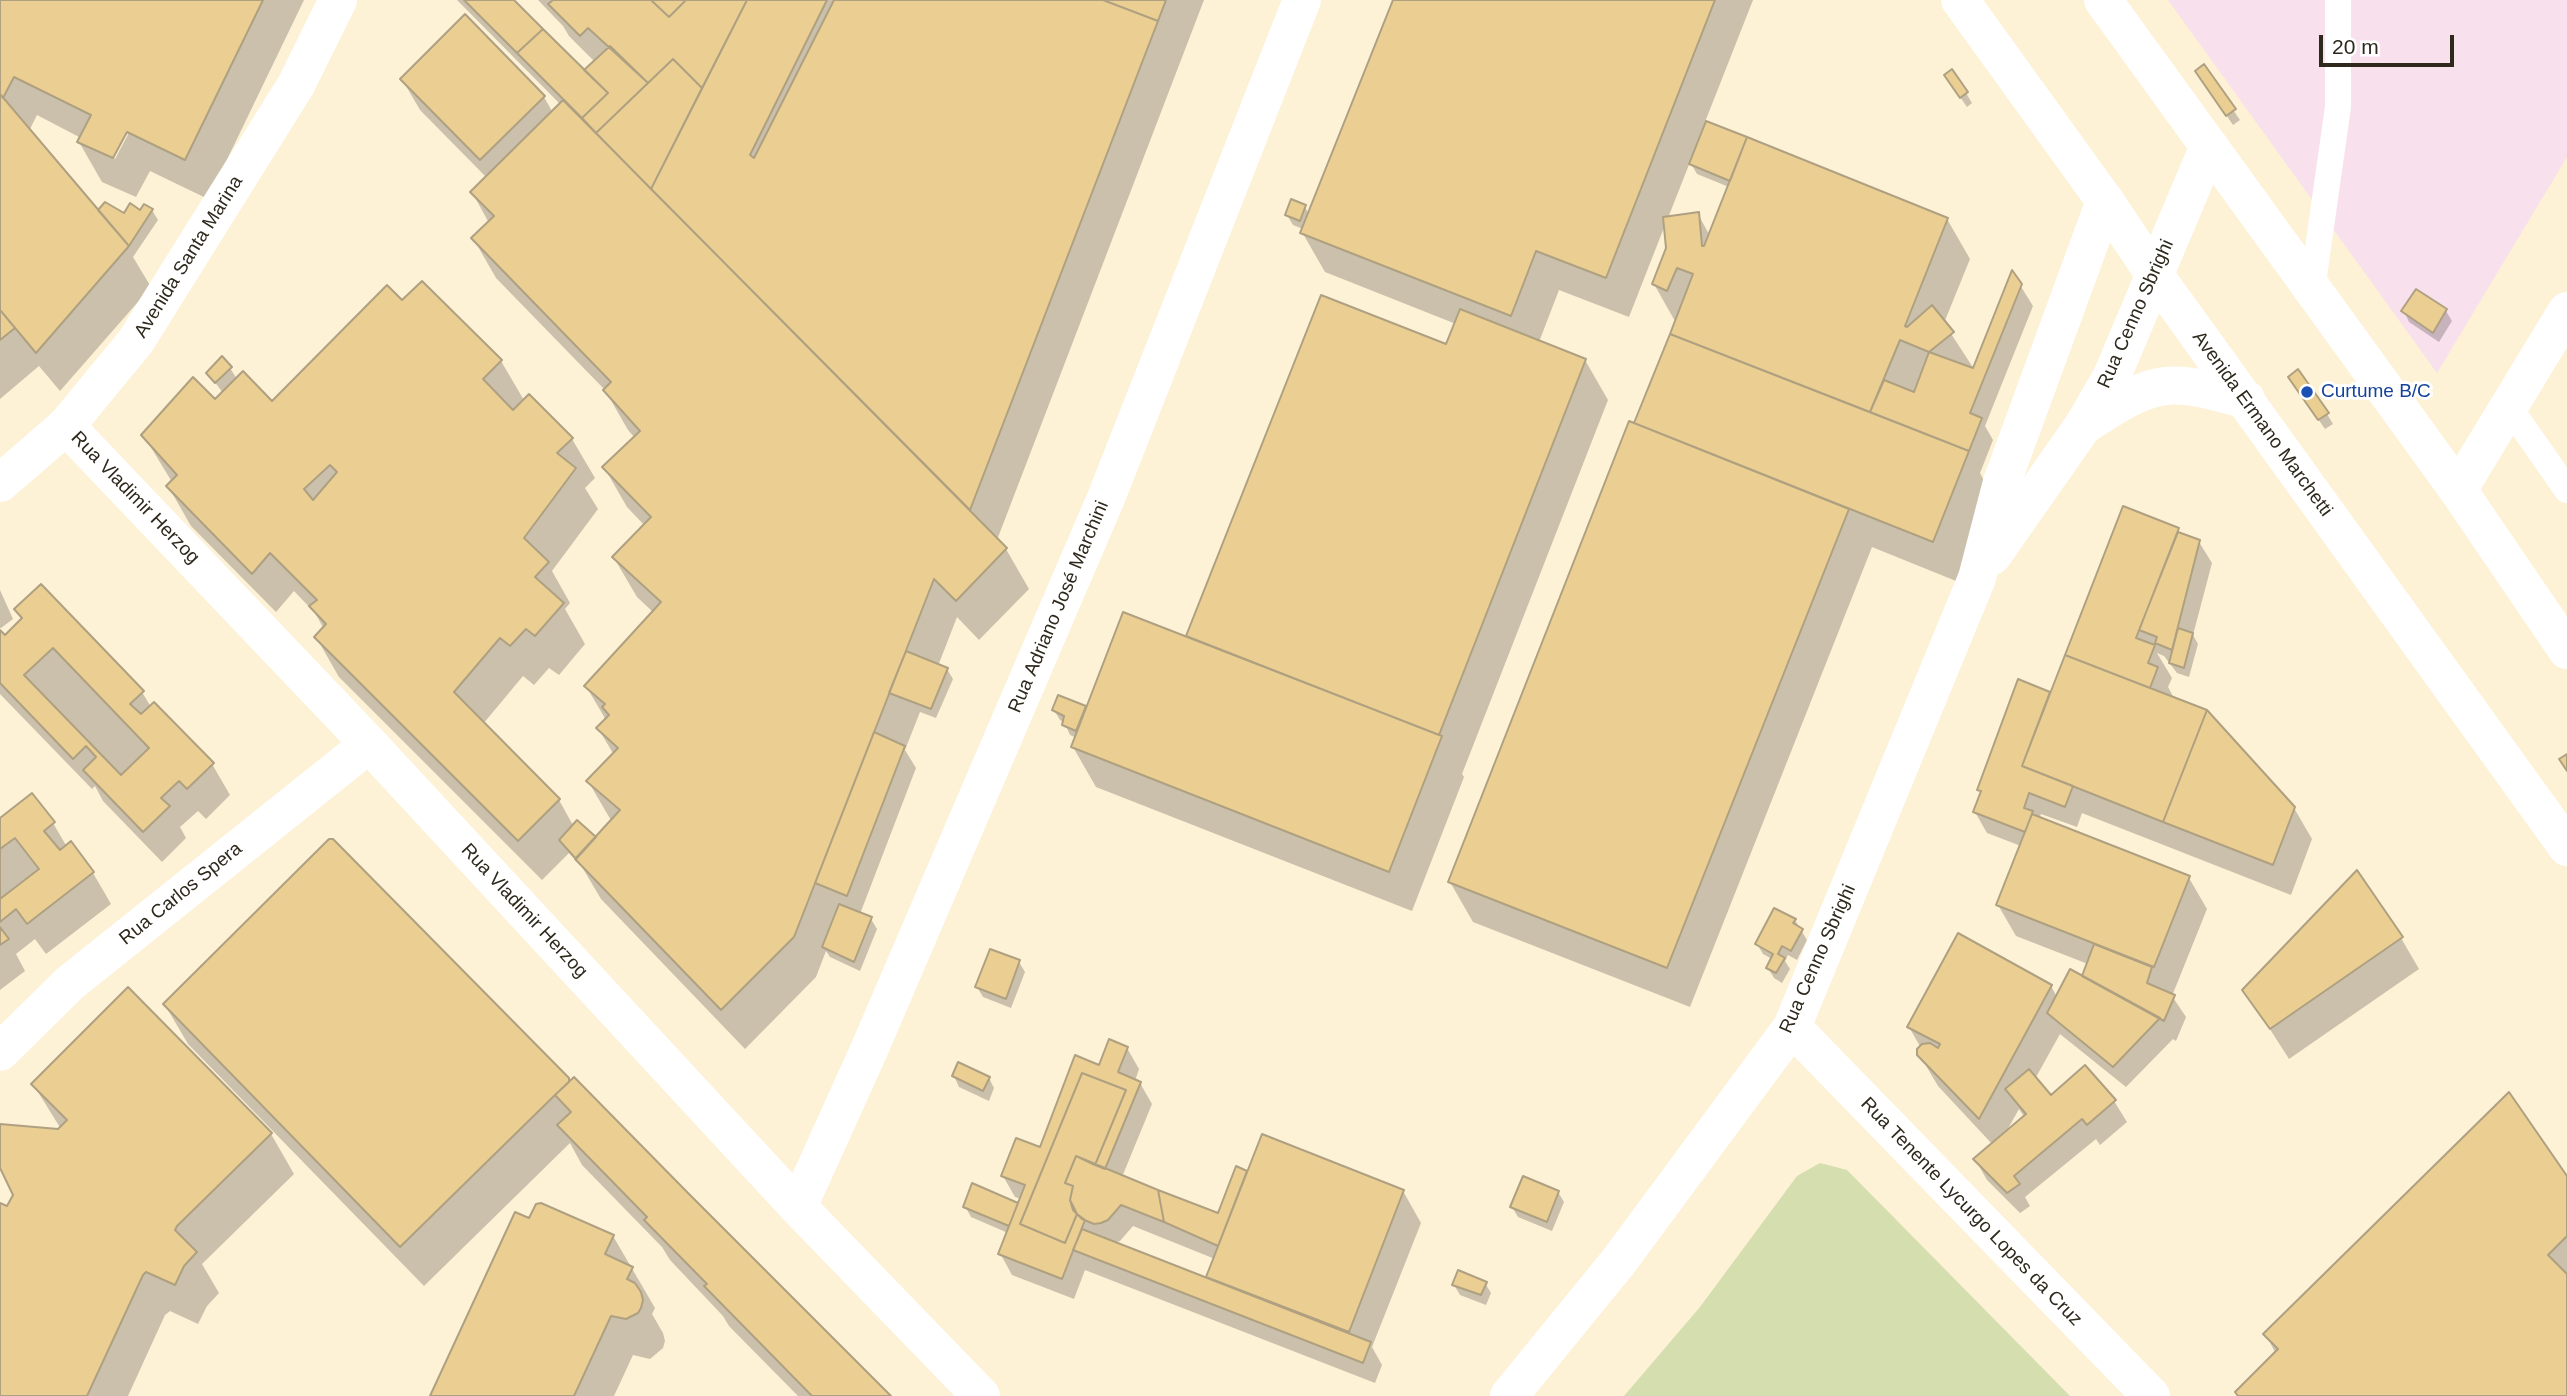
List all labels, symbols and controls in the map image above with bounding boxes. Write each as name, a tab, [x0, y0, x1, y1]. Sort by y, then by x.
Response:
scale bar	[2322, 21, 2457, 65]
text: 20 m	[2332, 35, 2379, 58]
street label: Avenida Santa Marina	[130, 172, 248, 342]
street label: Rua Cenno Sbrighi	[2093, 236, 2179, 392]
street label: Avenida Ermano Marchetti	[2187, 327, 2337, 521]
place label: Curtume B/C	[2321, 381, 2431, 403]
marker: Curtume B/C	[2299, 384, 2315, 400]
street label: Rua Vladimir Herzog	[66, 427, 204, 569]
street label: Rua Adriano José Marchini	[1004, 498, 1114, 716]
street label: Rua Carlos Spera	[115, 838, 247, 950]
street label: Rua Vladimir Herzog	[456, 839, 592, 983]
street label: Rua Cenno Sbrighi	[1775, 881, 1861, 1037]
street label: Rua Tenente Lycurgo Lopes da Cruz	[1856, 1093, 2086, 1331]

